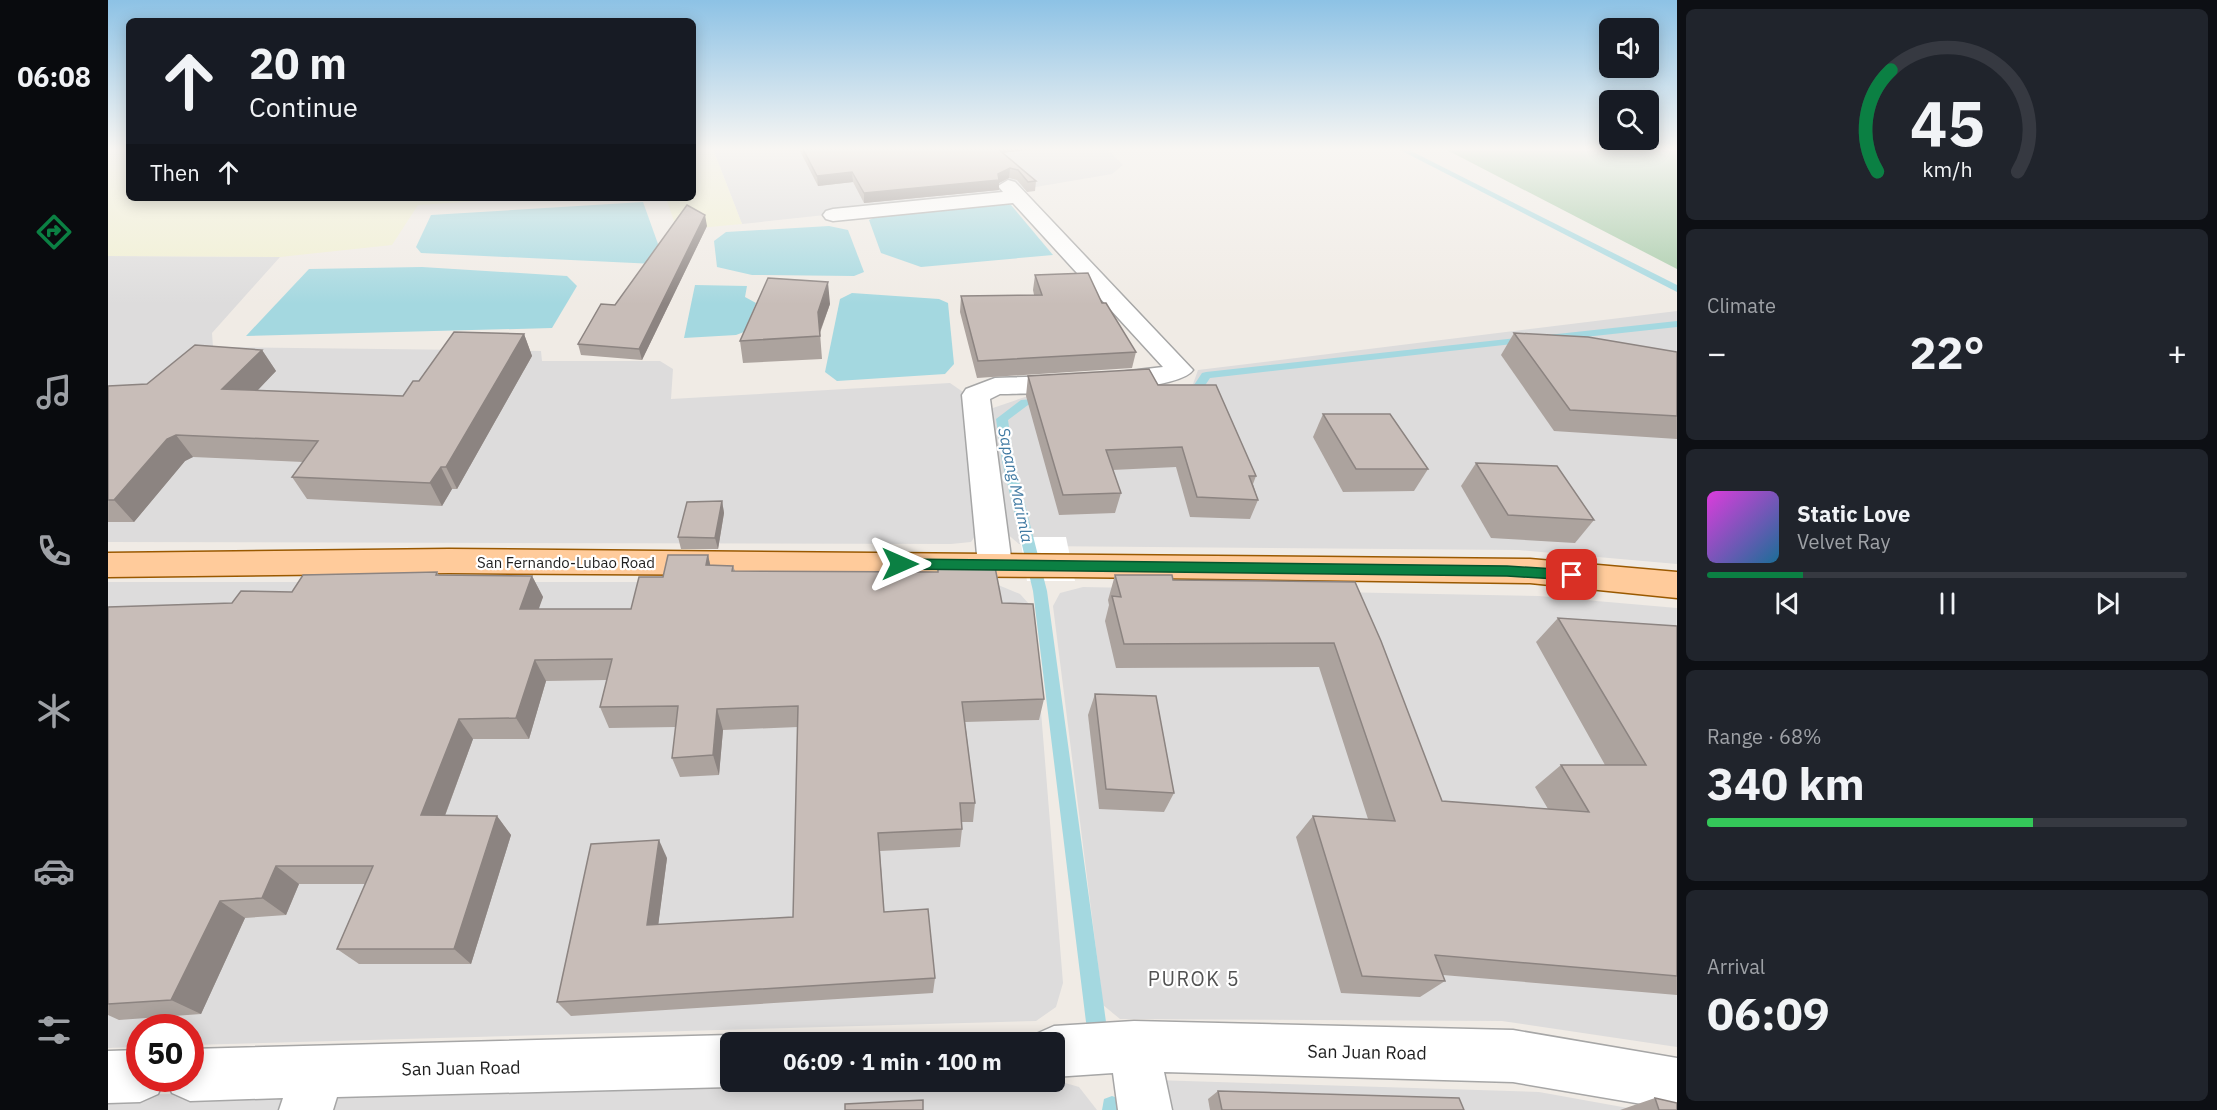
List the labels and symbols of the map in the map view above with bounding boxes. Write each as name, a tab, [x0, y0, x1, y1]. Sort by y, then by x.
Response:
water label: Sapang Marimla	[994, 426, 1038, 544]
position arrow	[868, 532, 932, 596]
pin	[1546, 549, 1597, 600]
street label: San Fernando-Lubao Road	[477, 553, 655, 572]
district label: PUROK 5	[1148, 965, 1240, 992]
speed limit sign: 50	[126, 1014, 204, 1092]
street label: San Juan Road	[1307, 1039, 1427, 1065]
street label: San Juan Road	[401, 1055, 521, 1081]

